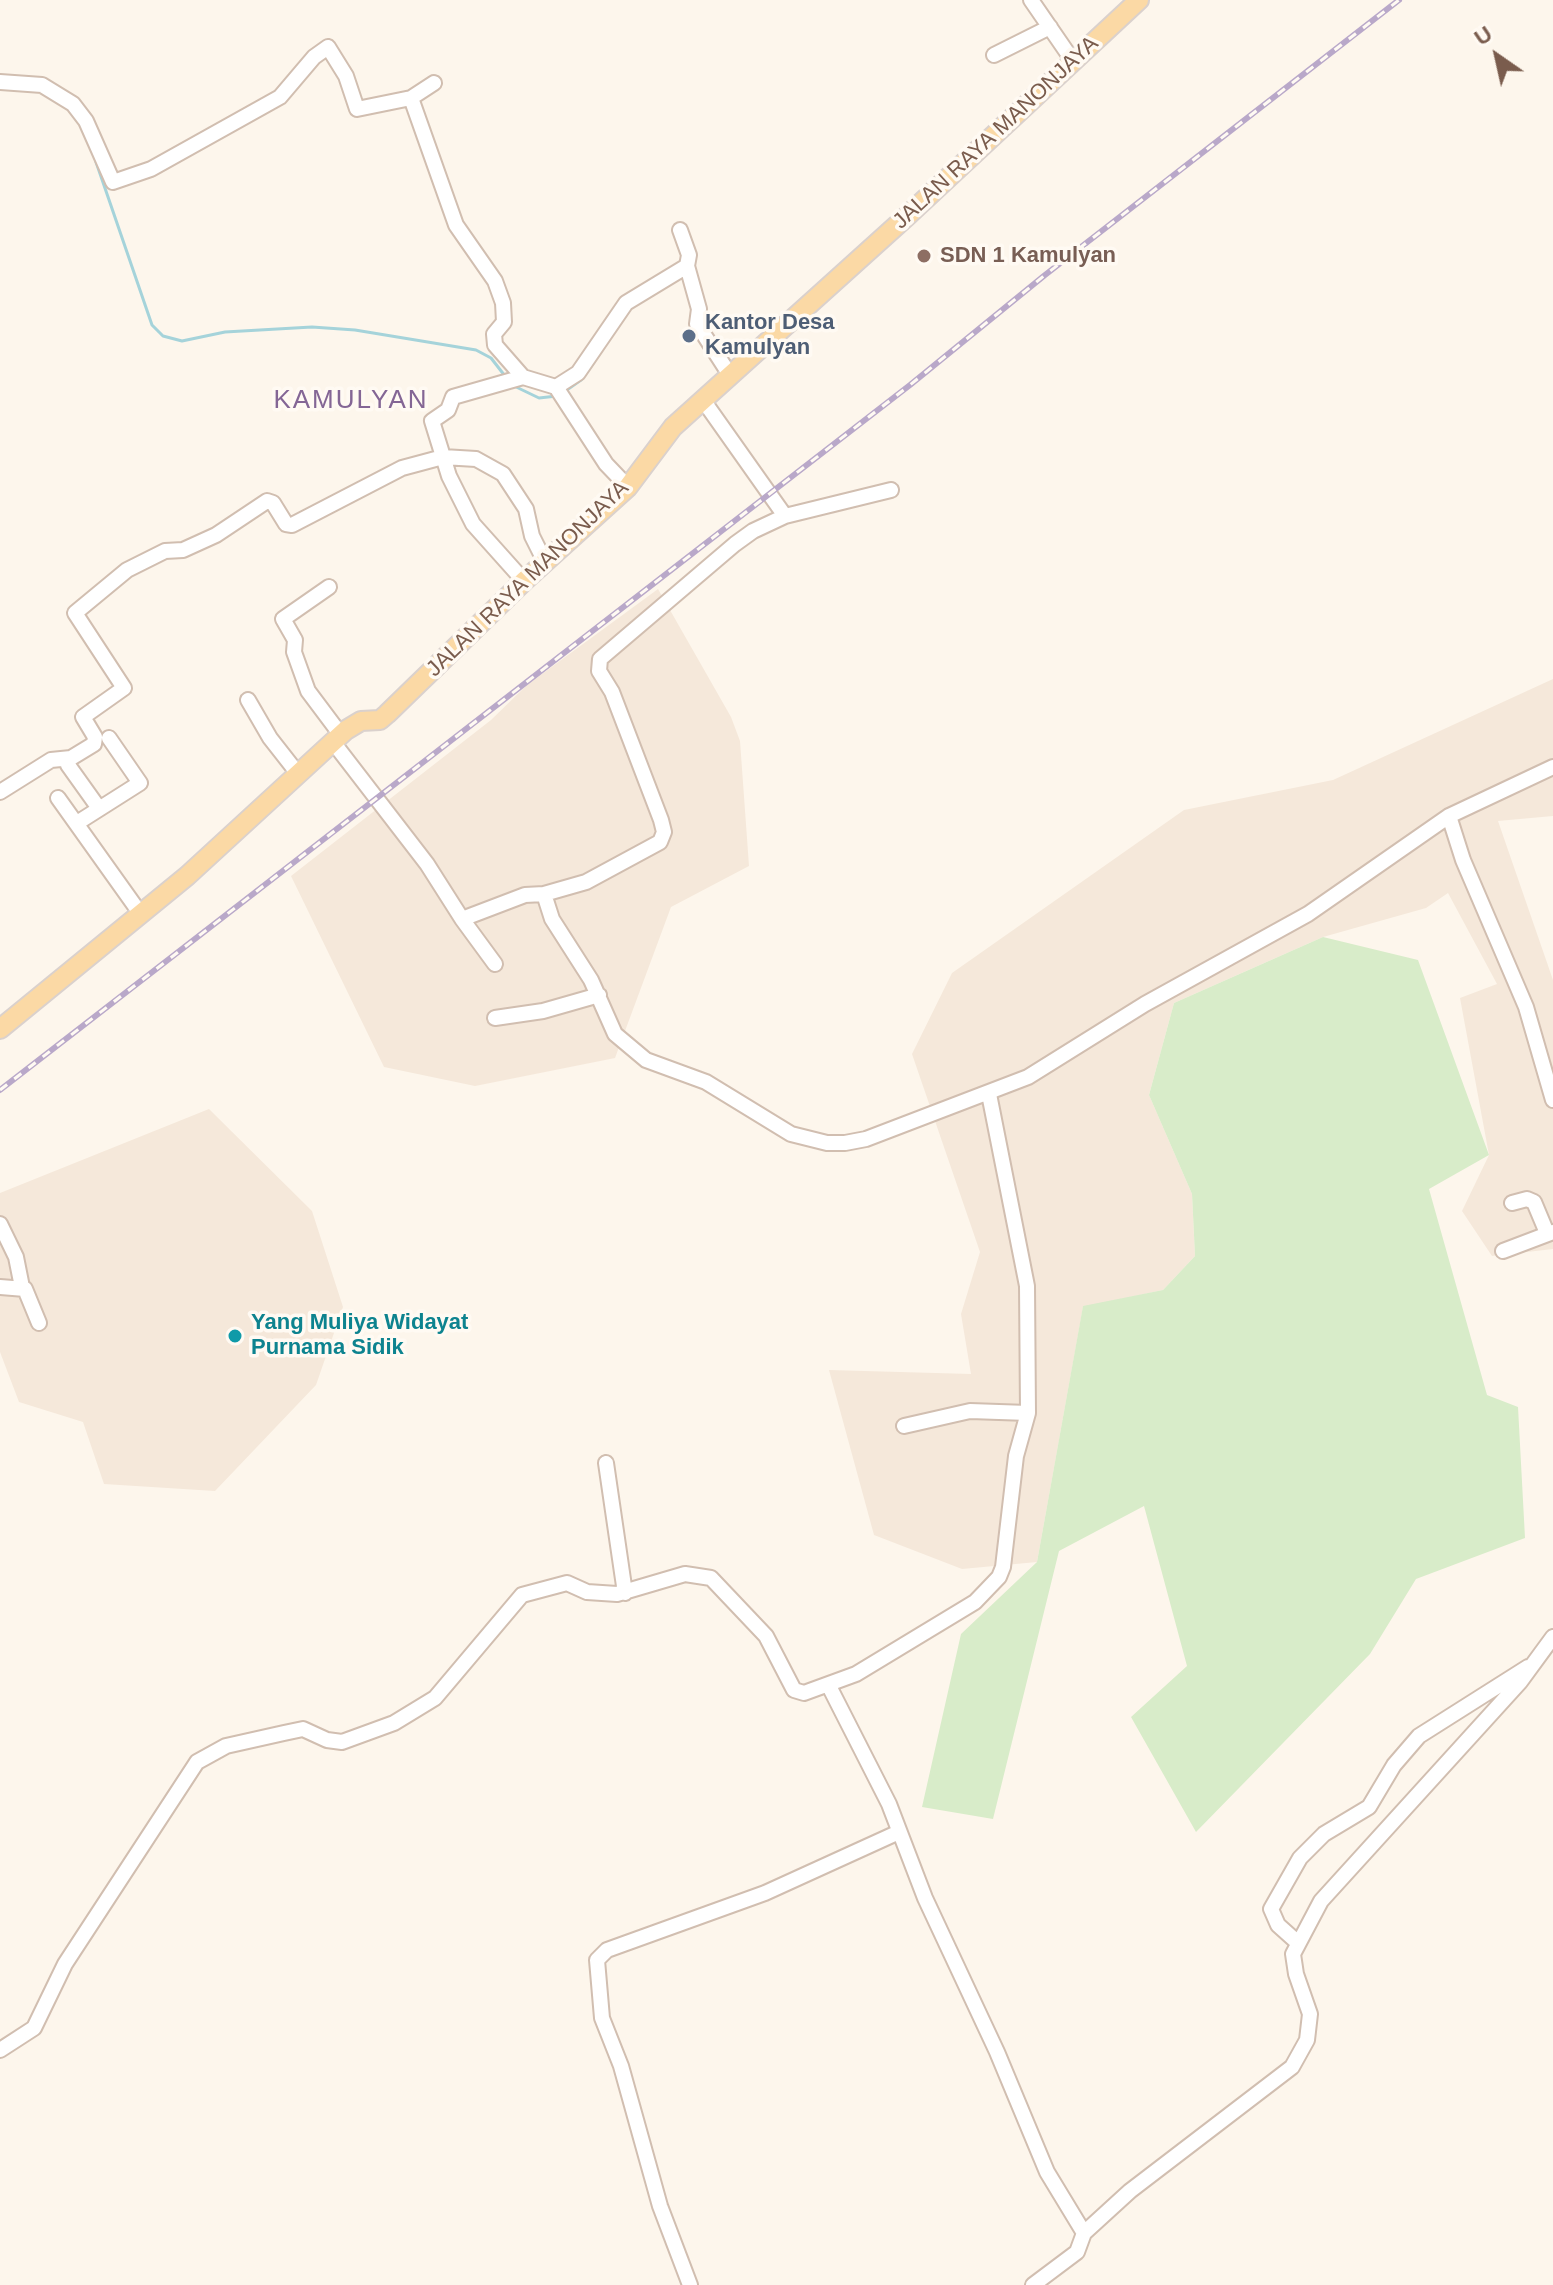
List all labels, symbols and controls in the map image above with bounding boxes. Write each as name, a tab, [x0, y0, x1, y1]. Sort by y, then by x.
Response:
north arrow	[1457, 16, 1537, 96]
text: U	[1470, 21, 1497, 50]
street label: JALAN RAYA MANONJAYA	[888, 31, 1104, 235]
place label: SDN 1 Kamulyan	[940, 243, 1116, 269]
marker: SDN 1 Kamulyan	[915, 247, 933, 265]
place label: Kantor Desa Kamulyan	[705, 310, 835, 362]
marker: Kantor Desa Kamulyan	[680, 327, 698, 345]
district label: KAMULYAN	[273, 385, 429, 417]
street label: JALAN RAYA MANONJAYA	[421, 475, 635, 683]
place label: Yang Muliya Widayat Purnama Sidik	[251, 1310, 468, 1362]
marker: Yang Muliya Widayat Purnama Sidik	[226, 1327, 244, 1345]

